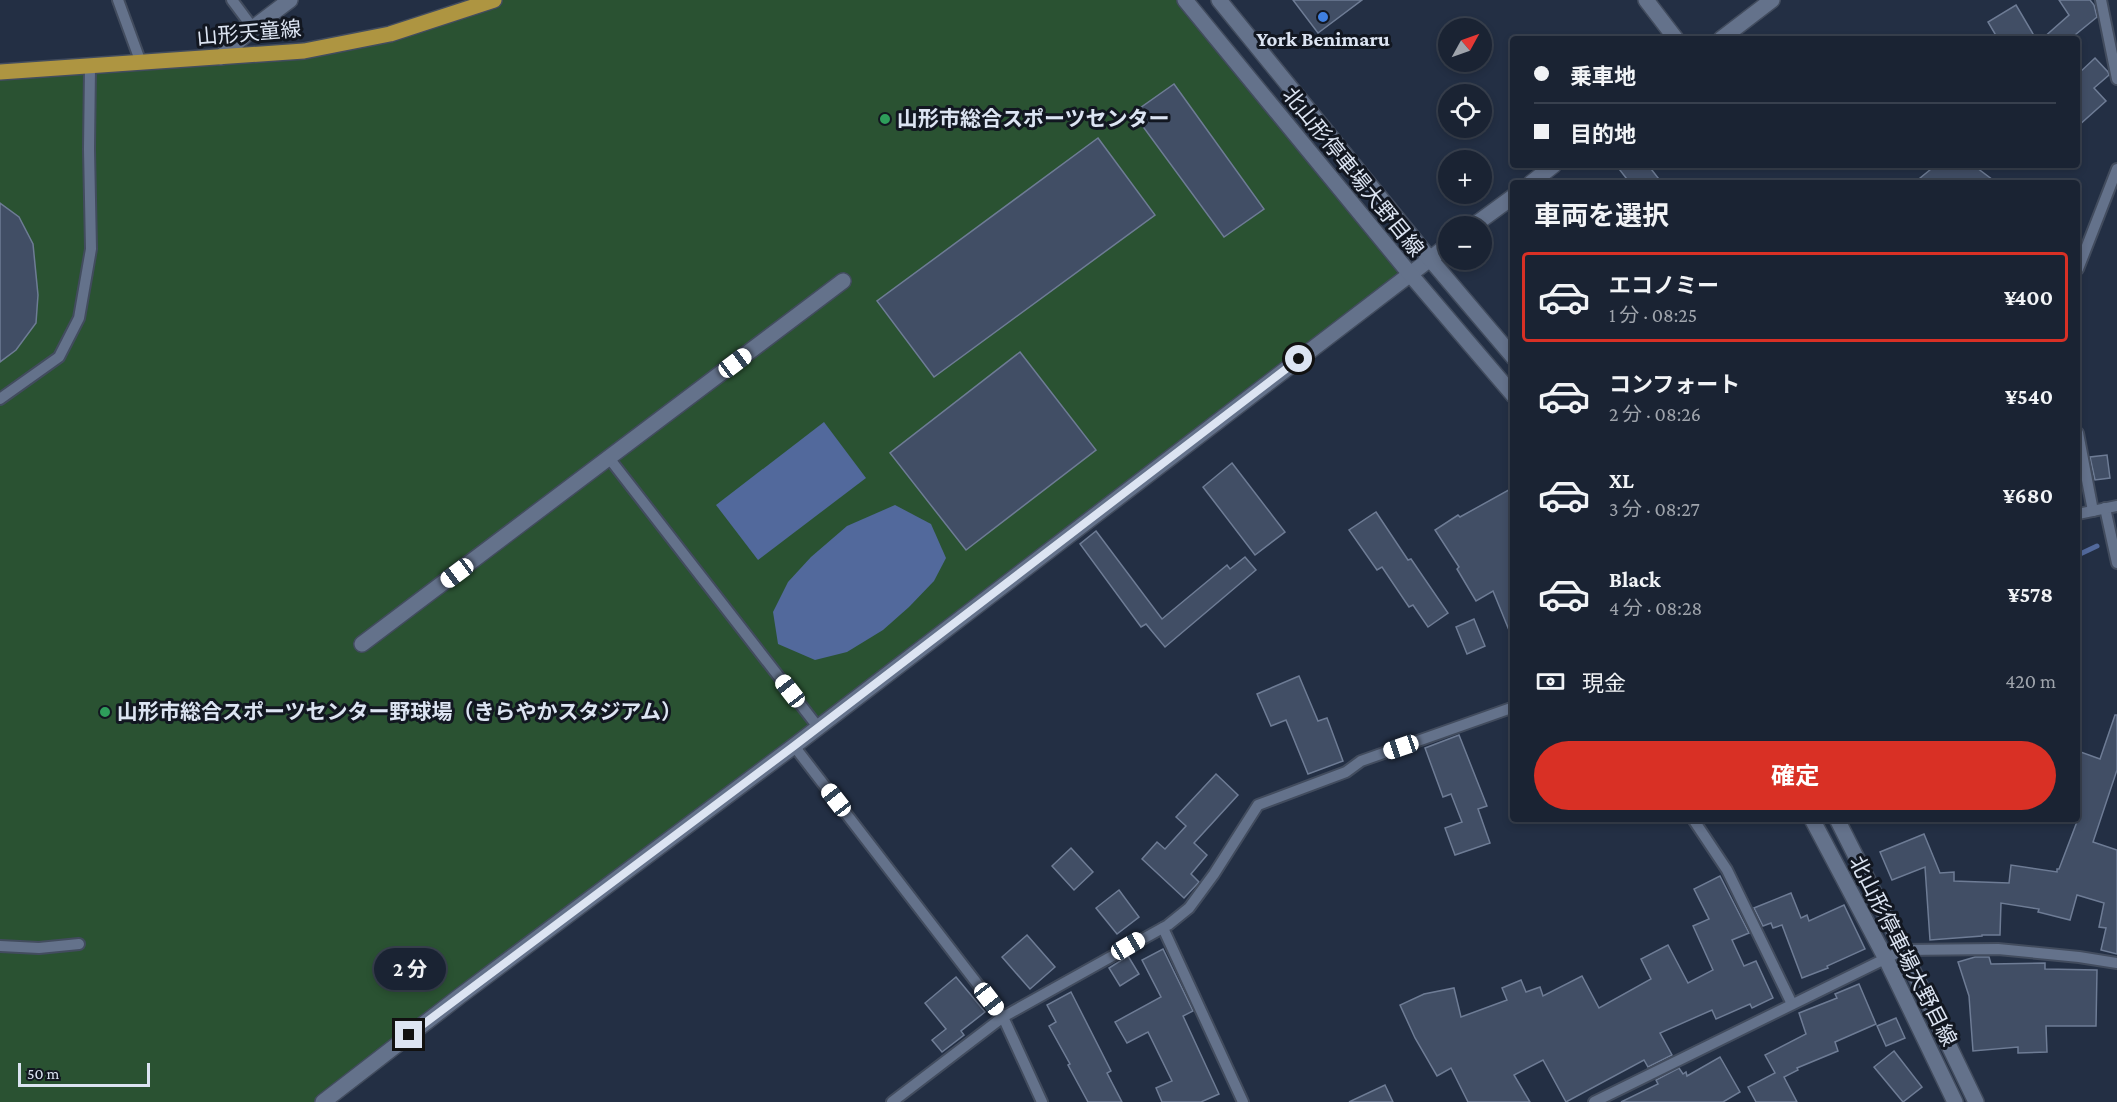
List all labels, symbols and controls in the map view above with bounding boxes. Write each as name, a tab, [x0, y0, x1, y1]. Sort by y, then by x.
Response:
marker: York Benimaru	[1316, 10, 1330, 24]
street label: 山形天童線	[196, 16, 302, 50]
north arrow	[1438, 18, 1492, 72]
map controls	[1438, 18, 1492, 270]
place label: York Benimaru	[1256, 27, 1390, 51]
text: 乗車地	[1570, 64, 1636, 89]
street label: 北山形停車場大野目線	[1278, 83, 1428, 261]
button: locate	[1438, 84, 1492, 138]
place label: 山形市総合スポーツセンター	[897, 107, 1170, 131]
marker: 山形市総合スポーツセンター	[878, 112, 892, 126]
text: 目的地	[1570, 122, 1636, 147]
button: +	[1438, 150, 1492, 204]
text: 車両を選択	[1534, 201, 1669, 231]
button: −	[1438, 216, 1492, 270]
icon: car	[1537, 270, 1591, 324]
text: エコノミー	[1609, 273, 1719, 298]
text: ¥400	[2004, 285, 2053, 310]
text: 1 分 · 08:25	[1609, 304, 1697, 326]
car	[715, 345, 755, 381]
route start	[1285, 345, 1312, 372]
icon: car	[1537, 369, 1591, 423]
text: コンフォート	[1609, 372, 1740, 397]
text: ¥540	[2005, 384, 2053, 409]
text: 2 分 · 08:26	[1609, 403, 1701, 425]
icon: car	[1537, 468, 1591, 522]
text: XL	[1609, 468, 1634, 493]
text: ¥680	[2003, 483, 2053, 508]
text: 3 分 · 08:27	[1609, 498, 1700, 520]
car	[437, 555, 477, 591]
icon: car	[1537, 567, 1591, 621]
text: Black	[1609, 567, 1661, 592]
text: ¥578	[2008, 582, 2053, 607]
text: 4 分 · 08:28	[1609, 597, 1702, 619]
icon: cash	[1534, 665, 1567, 698]
text: 420 m	[2005, 670, 2056, 692]
car	[772, 671, 808, 711]
text: 現金	[1582, 671, 1626, 696]
place label: 山形市総合スポーツセンター野球場（きらやかスタジアム）	[117, 700, 682, 724]
marker: 山形市総合スポーツセンター野球場（きらやかスタジアム）	[98, 705, 112, 719]
car	[1381, 733, 1421, 761]
button: 確定	[1534, 741, 2056, 810]
car	[818, 780, 854, 820]
street label: 北山形停車場大野目線	[1845, 852, 1961, 1050]
car	[1108, 929, 1148, 963]
callout: 2 分	[373, 948, 445, 990]
text: 2 分	[393, 958, 427, 980]
car	[971, 979, 1007, 1019]
route end	[395, 1021, 422, 1048]
scale bar	[18, 1060, 150, 1088]
text: 50 m	[27, 1065, 59, 1082]

